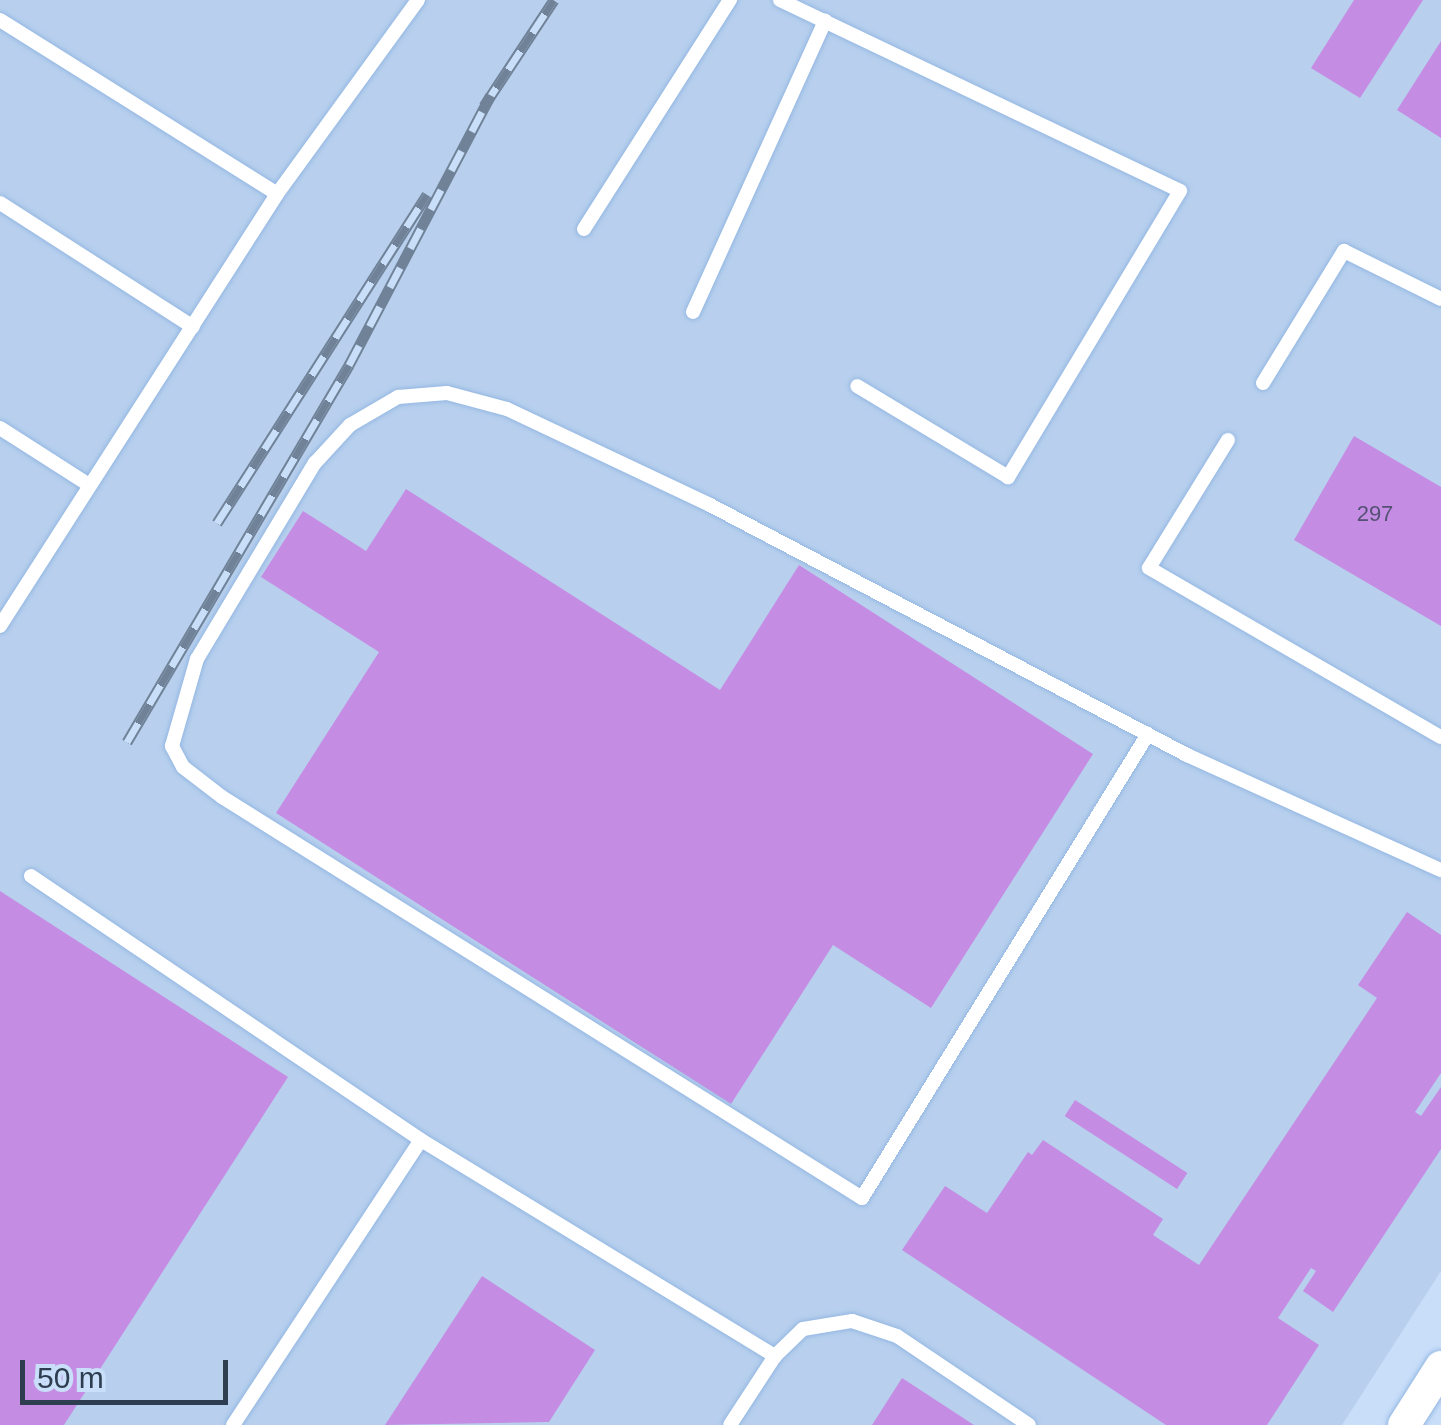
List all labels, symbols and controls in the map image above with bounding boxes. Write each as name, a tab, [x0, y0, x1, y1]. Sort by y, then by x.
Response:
house number: 297	[1357, 501, 1393, 527]
scale bar	[25, 1340, 232, 1402]
text: 50 m	[37, 1361, 104, 1394]

